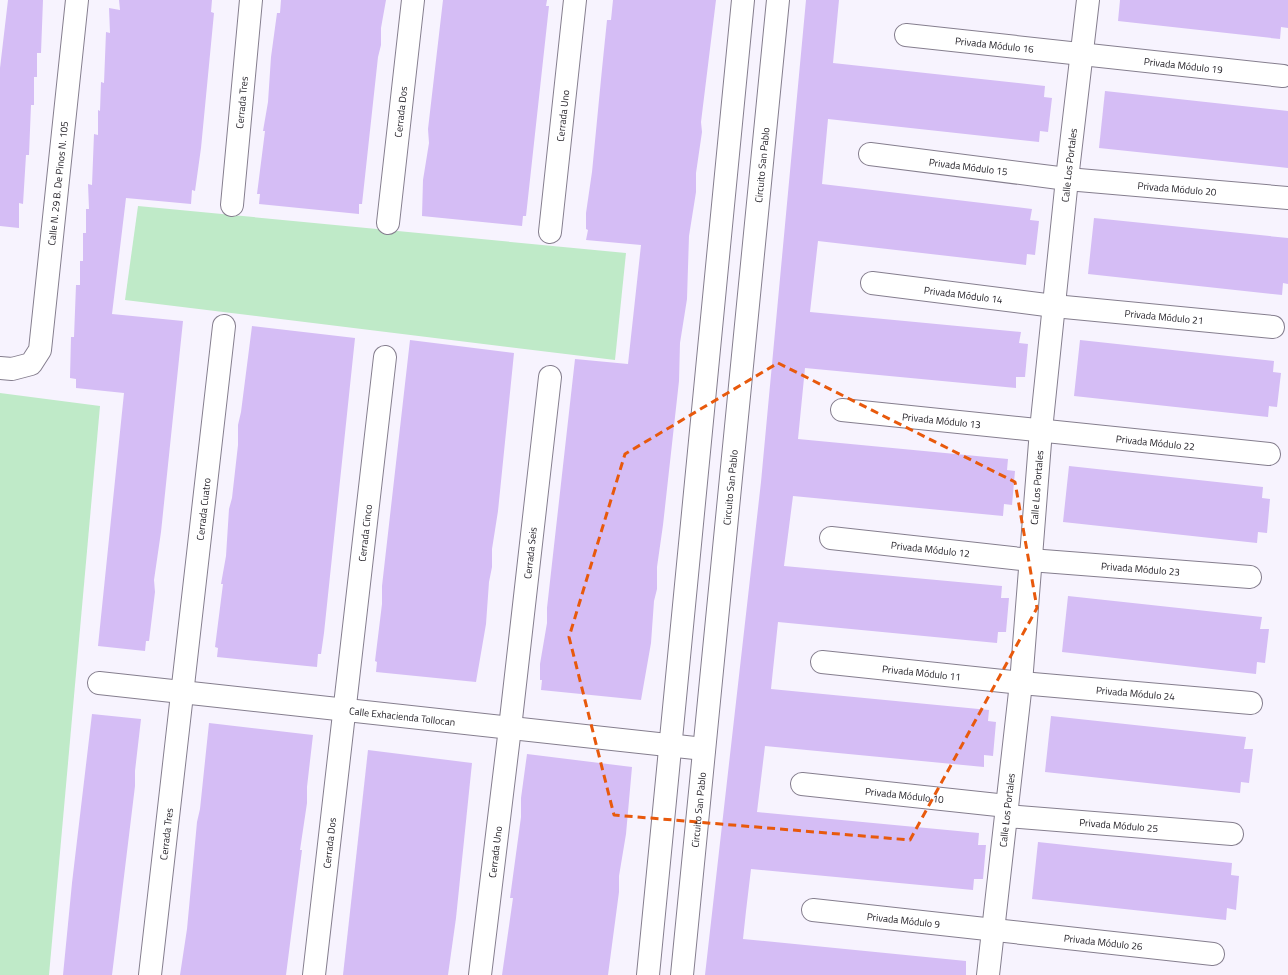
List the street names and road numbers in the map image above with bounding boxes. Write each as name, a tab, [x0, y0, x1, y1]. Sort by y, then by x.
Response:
street label: Privada Módulo 16	[954, 33, 1035, 57]
street label: Privada Módulo 19	[1143, 54, 1224, 77]
street label: Cerrada Tres	[232, 75, 252, 129]
street label: Cerrada Dos	[391, 85, 411, 138]
street label: Cerrada Uno	[553, 89, 573, 142]
street label: Calle N. 29 B. De Pinos N. 105	[44, 120, 72, 246]
street label: Circuito San Pablo	[751, 127, 773, 203]
street label: Calle Los Portales	[1058, 127, 1081, 203]
street label: Privada Módulo 15	[928, 155, 1009, 179]
street label: Privada Módulo 20	[1137, 178, 1217, 200]
street label: Privada Módulo 14	[923, 283, 1004, 307]
street label: Privada Módulo 21	[1124, 306, 1204, 328]
street label: Privada Módulo 13	[901, 409, 982, 432]
street label: Privada Módulo 22	[1115, 431, 1195, 454]
street label: Circuito San Pablo	[719, 449, 742, 526]
street label: Calle Los Portales	[1027, 449, 1047, 525]
street label: Cerrada Cuatro	[193, 477, 215, 541]
street label: Cerrada Cinco	[355, 504, 376, 562]
street label: Cerrada Seis	[520, 526, 541, 580]
street label: Privada Módulo 12	[890, 538, 970, 561]
street label: Privada Módulo 23	[1100, 559, 1180, 580]
street label: Privada Módulo 11	[881, 661, 962, 685]
street label: Privada Módulo 24	[1095, 683, 1176, 704]
street label: Calle Exhacienda Tollocan	[348, 703, 456, 730]
street label: Circuito San Pablo	[688, 771, 710, 848]
street label: Calle Los Portales	[996, 772, 1019, 848]
street label: Privada Módulo 10	[864, 784, 945, 807]
street label: Cerrada Tres	[156, 807, 177, 861]
street label: Privada Módulo 25	[1079, 815, 1159, 836]
street label: Cerrada Dos	[319, 816, 340, 869]
street label: Cerrada Uno	[485, 825, 506, 879]
street label: Privada Módulo 9	[866, 909, 941, 932]
street label: Privada Módulo 26	[1063, 931, 1144, 954]

